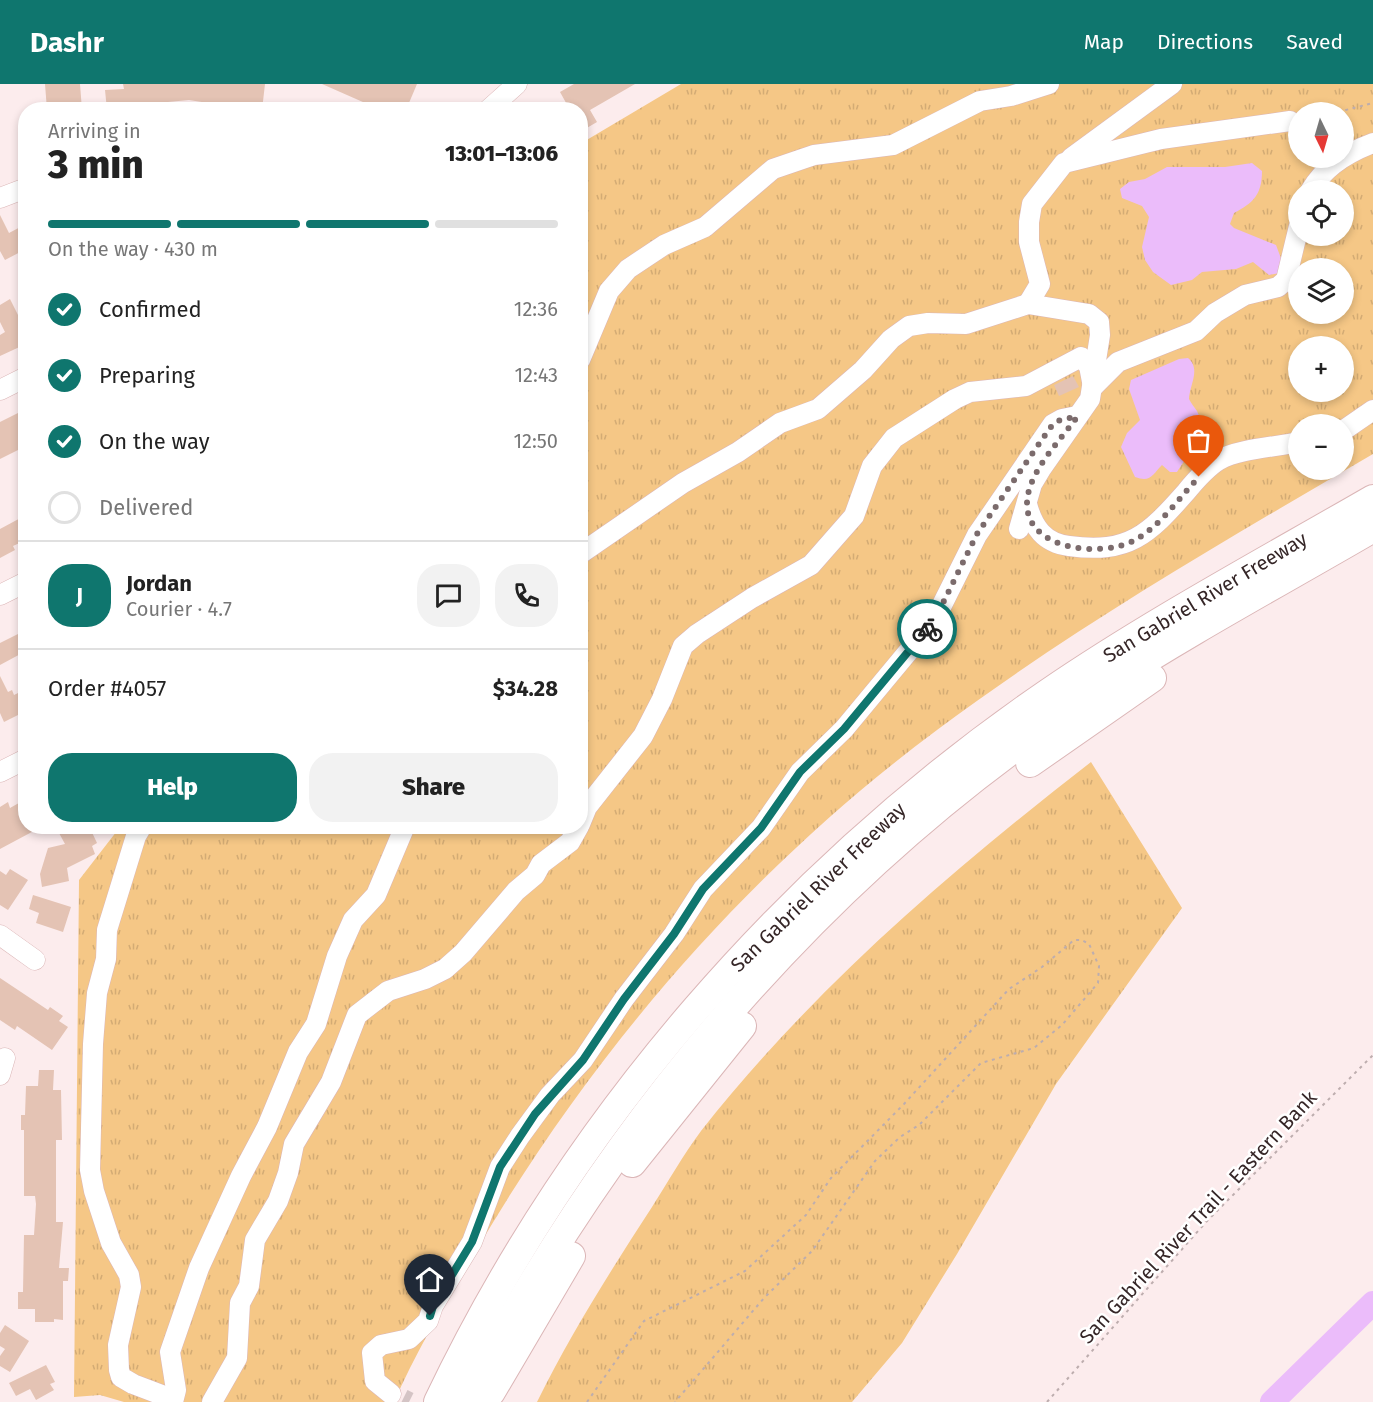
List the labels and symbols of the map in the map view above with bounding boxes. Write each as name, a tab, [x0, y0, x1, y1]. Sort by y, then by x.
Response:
north arrow	[1288, 102, 1354, 168]
pin	[1173, 415, 1224, 477]
street label: San Gabriel River Freeway	[1099, 526, 1311, 667]
courier	[897, 599, 957, 659]
street label: San Gabriel River Freeway	[726, 797, 910, 977]
street label: San Gabriel River Trail - Eastern Bank	[1074, 1085, 1322, 1348]
pin	[404, 1254, 455, 1316]

